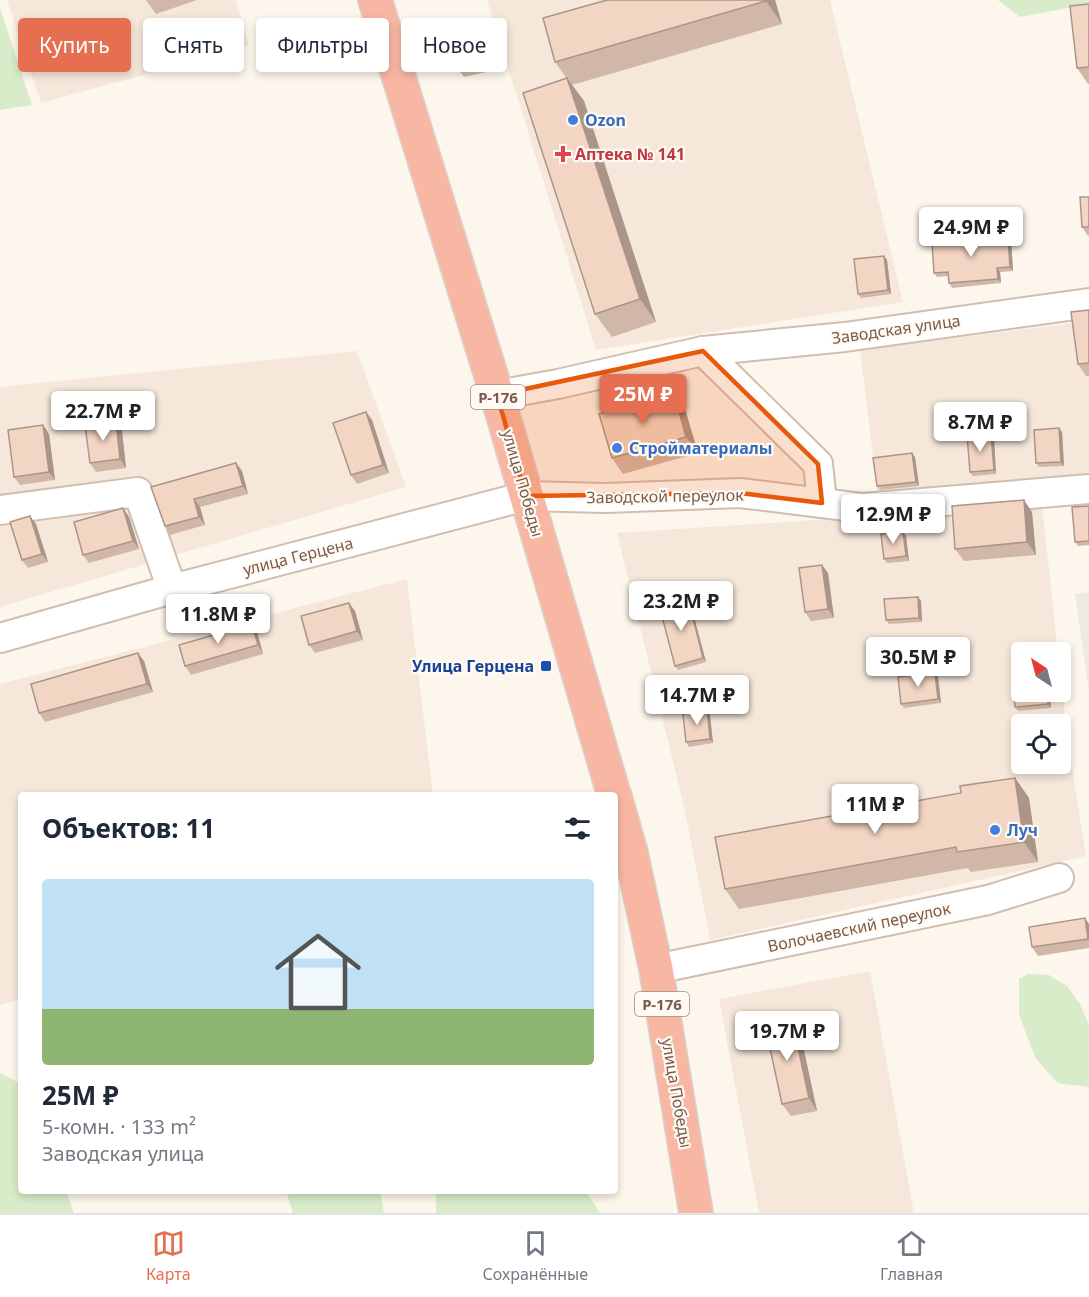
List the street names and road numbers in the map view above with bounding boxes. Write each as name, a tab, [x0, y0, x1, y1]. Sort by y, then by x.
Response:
street label: Заводская улица	[830, 309, 962, 349]
road number: Р-176	[471, 385, 525, 409]
street label: улица Победы	[497, 427, 549, 539]
street label: Заводской переулок	[586, 484, 744, 508]
street label: улица Герцена	[241, 532, 355, 580]
street label: Волочаевский переулок	[765, 897, 953, 957]
road number: Р-176	[635, 992, 689, 1016]
street label: улица Победы	[657, 1037, 697, 1149]

